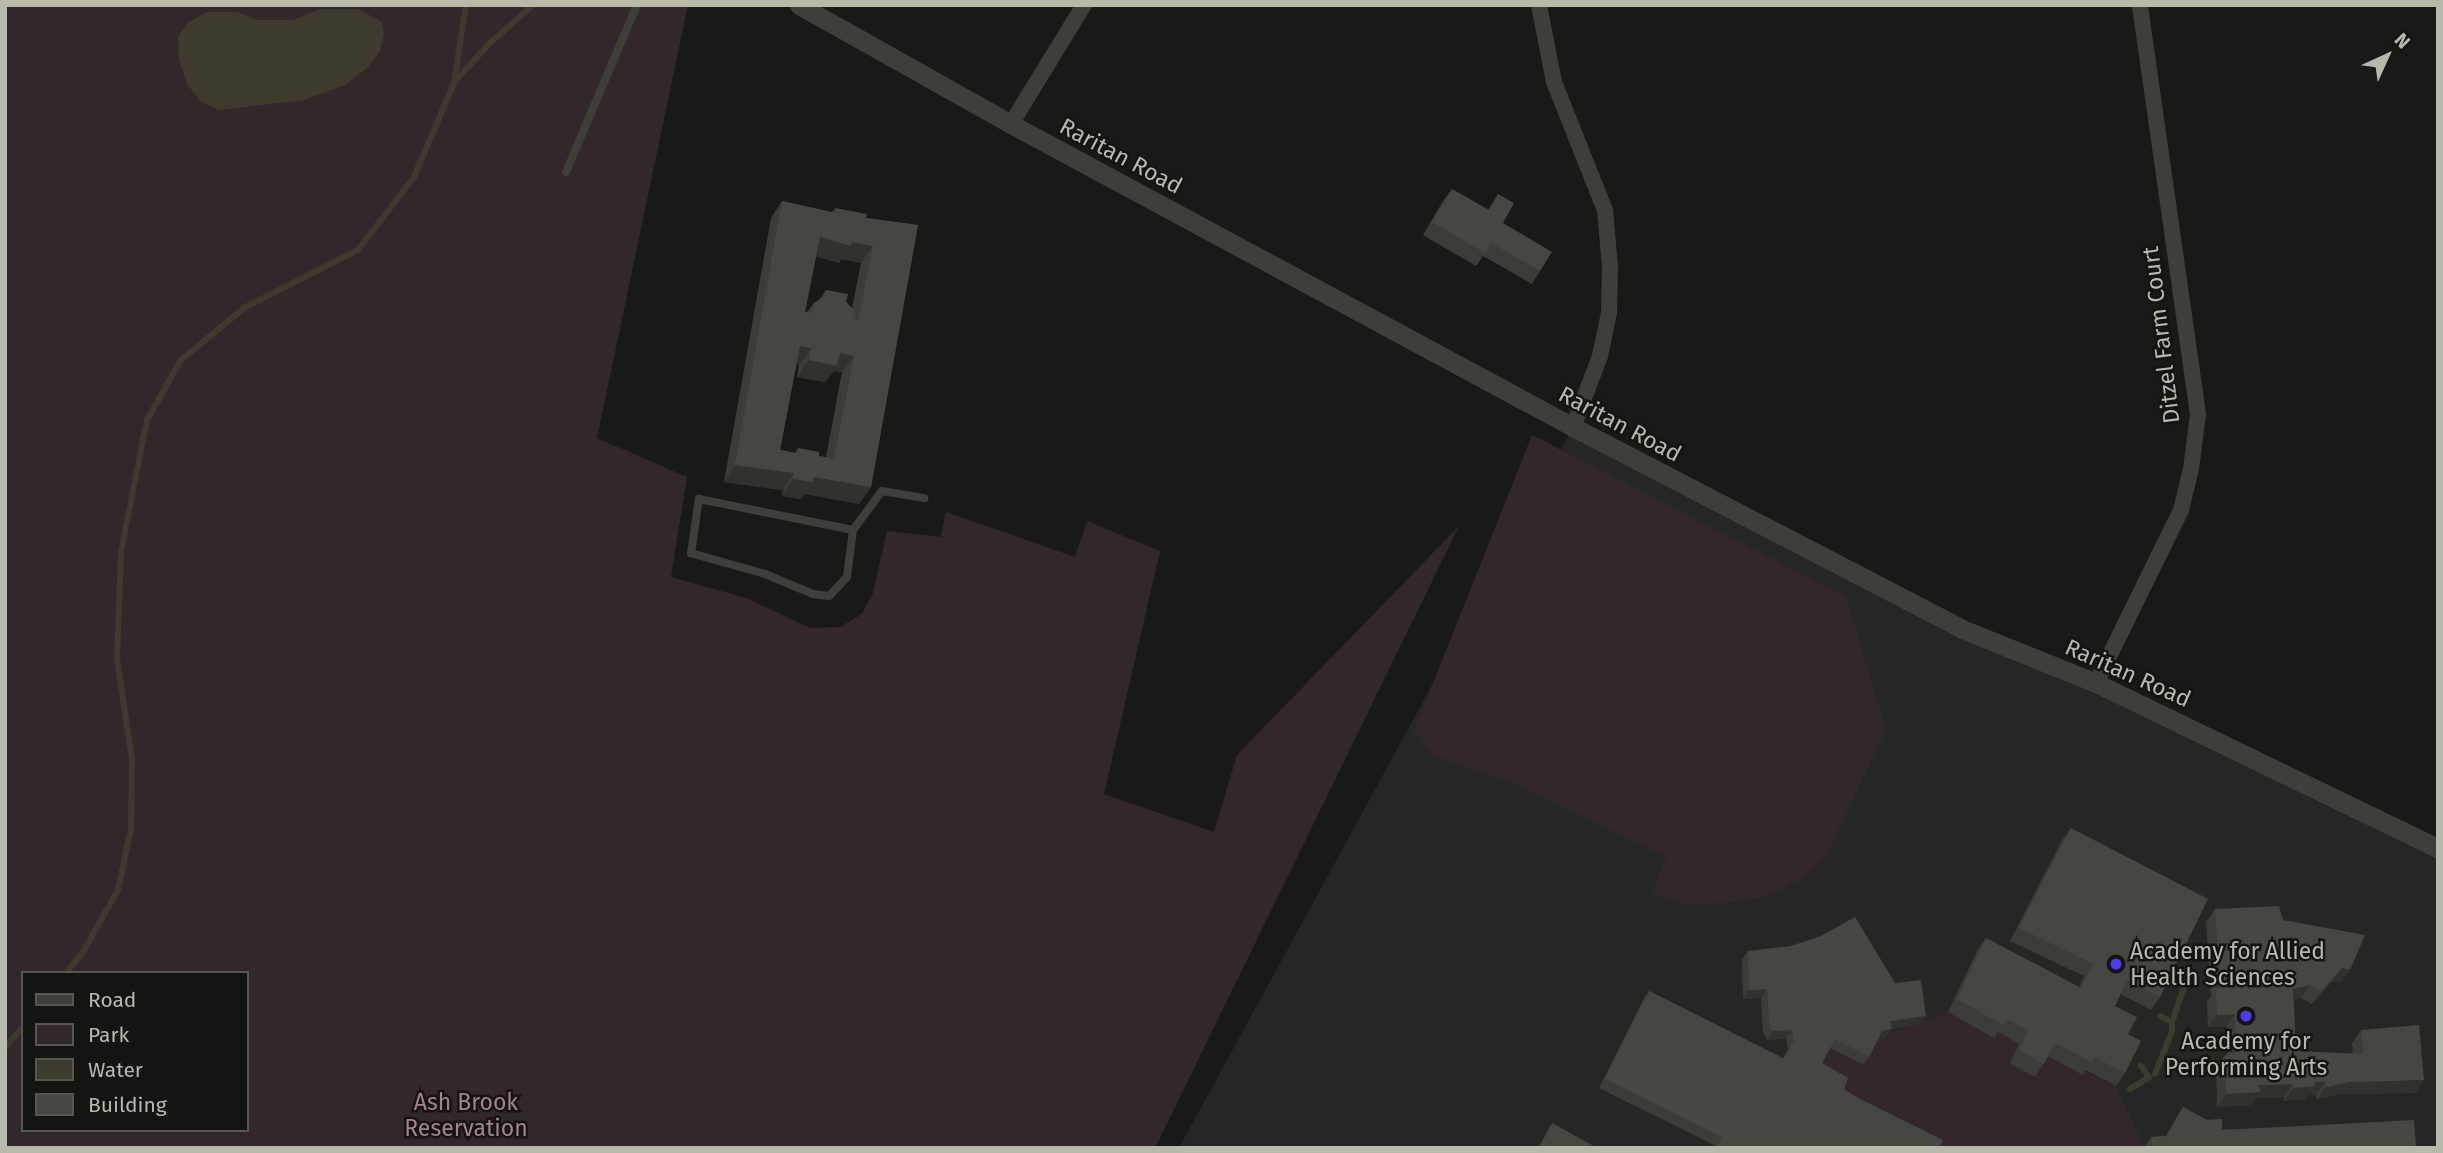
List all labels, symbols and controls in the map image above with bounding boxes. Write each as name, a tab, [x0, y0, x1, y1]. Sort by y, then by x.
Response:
north arrow	[2352, 21, 2422, 91]
text: N	[2390, 28, 2415, 53]
street label: Raritan Road	[1055, 112, 1187, 200]
street label: Ditzel Farm Court	[2136, 245, 2186, 425]
street label: Raritan Road	[1554, 380, 1686, 468]
street label: Raritan Road	[2061, 633, 2195, 713]
place label: Academy for Allied Health Sciences	[2130, 937, 2325, 991]
marker: Academy for Allied Health Sciences	[2108, 956, 2124, 972]
legend	[21, 971, 248, 1132]
text: Road	[88, 987, 136, 1013]
marker: Academy for Performing Arts	[2238, 1008, 2254, 1024]
text: Park	[88, 1022, 129, 1048]
place label: Academy for Performing Arts	[2165, 1027, 2327, 1081]
text: Water	[88, 1057, 143, 1083]
park label: Ash Brook Reservation	[404, 1088, 528, 1142]
text: Building	[88, 1092, 167, 1118]

